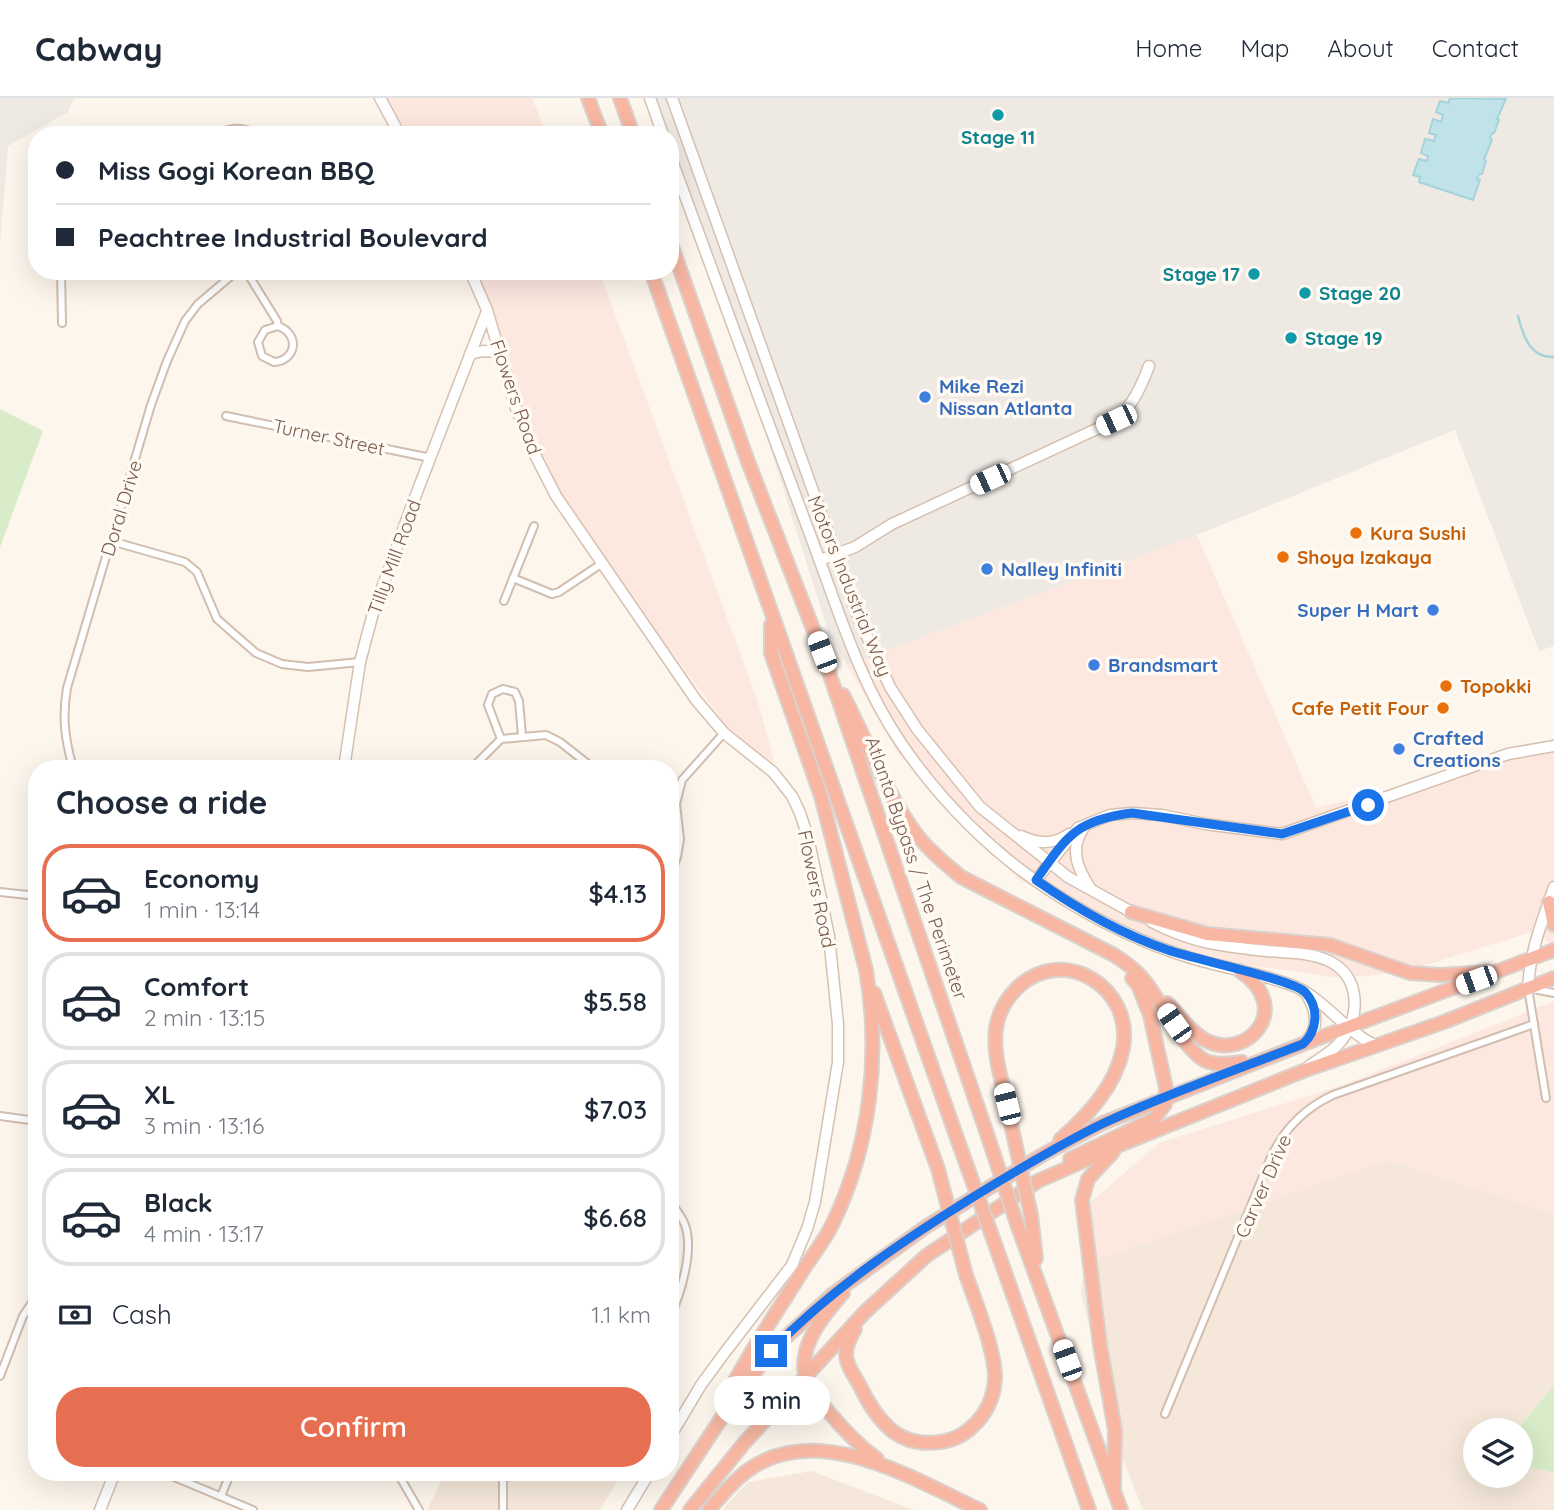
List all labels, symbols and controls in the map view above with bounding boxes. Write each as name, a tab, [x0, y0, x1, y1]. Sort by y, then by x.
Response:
text: Cabway	[35, 28, 163, 69]
text: Home	[1135, 33, 1202, 63]
text: Map	[1240, 33, 1289, 63]
text: About	[1327, 33, 1394, 63]
text: Contact	[1432, 33, 1519, 63]
marker: Stage 11	[990, 107, 1006, 123]
place label: Stage 11	[961, 125, 1035, 149]
text: Miss Gogi Korean BBQ	[98, 154, 374, 187]
text: Peachtree Industrial Boulevard	[98, 221, 488, 254]
place label: Stage 17	[1163, 262, 1240, 286]
marker: Stage 17	[1246, 266, 1262, 282]
place label: Stage 20	[1319, 281, 1401, 305]
marker: Stage 20	[1297, 285, 1313, 301]
place label: Stage 19	[1305, 326, 1383, 350]
marker: Stage 19	[1283, 330, 1299, 346]
street label: Flowers Road	[485, 336, 547, 458]
place label: Mike Rezi Nissan Atlanta	[939, 374, 1072, 420]
marker: Mike Rezi Nissan Atlanta	[917, 389, 933, 405]
car	[1093, 402, 1140, 438]
street label: Turner Street	[271, 413, 387, 461]
street label: Doral Drive	[95, 457, 147, 559]
car	[967, 461, 1014, 497]
street label: Motors Industrial Way	[803, 492, 897, 680]
street label: Tilly Mill Road	[362, 496, 426, 618]
place label: Kura Sushi	[1370, 521, 1466, 545]
marker: Kura Sushi	[1348, 525, 1364, 541]
place label: Shoya Izakaya	[1297, 545, 1432, 569]
marker: Shoya Izakaya	[1275, 549, 1291, 565]
place label: Nalley Infiniti	[1001, 557, 1122, 581]
marker: Nalley Infiniti	[979, 561, 995, 577]
place label: Super H Mart	[1297, 598, 1419, 622]
marker: Super H Mart	[1425, 602, 1441, 618]
car	[805, 629, 840, 675]
place label: Brandsmart	[1108, 653, 1218, 677]
marker: Brandsmart	[1086, 657, 1102, 673]
place label: Topokki	[1460, 674, 1531, 698]
marker: Topokki	[1438, 678, 1454, 694]
place label: Cafe Petit Four	[1291, 696, 1429, 720]
marker: Cafe Petit Four	[1435, 700, 1451, 716]
place label: Crafted Creations	[1413, 726, 1501, 772]
street label: Atlanta Bypass / The Perimeter	[861, 733, 974, 1003]
marker: Crafted Creations	[1391, 741, 1407, 757]
text: Choose a ride	[56, 782, 268, 822]
route start	[1352, 789, 1384, 821]
street label: Flowers Road	[793, 828, 841, 950]
icon: car	[60, 862, 123, 925]
text: Economy	[144, 862, 259, 895]
text: $4.13	[589, 877, 647, 910]
text: 1 min · 13:14	[144, 895, 260, 924]
car	[1453, 963, 1500, 997]
icon: car	[60, 970, 123, 1033]
text: Comfort	[144, 970, 249, 1003]
text: $5.58	[583, 985, 647, 1018]
car	[1154, 1000, 1195, 1046]
text: 2 min · 13:15	[144, 1003, 265, 1032]
icon: car	[60, 1078, 123, 1141]
text: XL	[144, 1078, 176, 1111]
car	[992, 1081, 1023, 1127]
text: $7.03	[584, 1093, 647, 1126]
text: 3 min · 13:16	[144, 1111, 264, 1140]
street label: Carver Drive	[1229, 1130, 1297, 1242]
icon: car	[60, 1186, 123, 1249]
text: Black	[144, 1186, 213, 1219]
text: $6.68	[583, 1201, 647, 1234]
text: 4 min · 13:17	[144, 1219, 264, 1248]
icon: cash	[56, 1296, 94, 1334]
text: Cash	[112, 1298, 172, 1331]
text: 1.1 km	[591, 1300, 651, 1329]
route end	[755, 1335, 787, 1367]
car	[1050, 1337, 1085, 1383]
callout: 3 min	[713, 1376, 829, 1424]
text: 3 min	[743, 1386, 801, 1415]
button: Confirm	[56, 1387, 651, 1467]
map controls	[1463, 1418, 1533, 1488]
button: layers	[1463, 1418, 1533, 1488]

